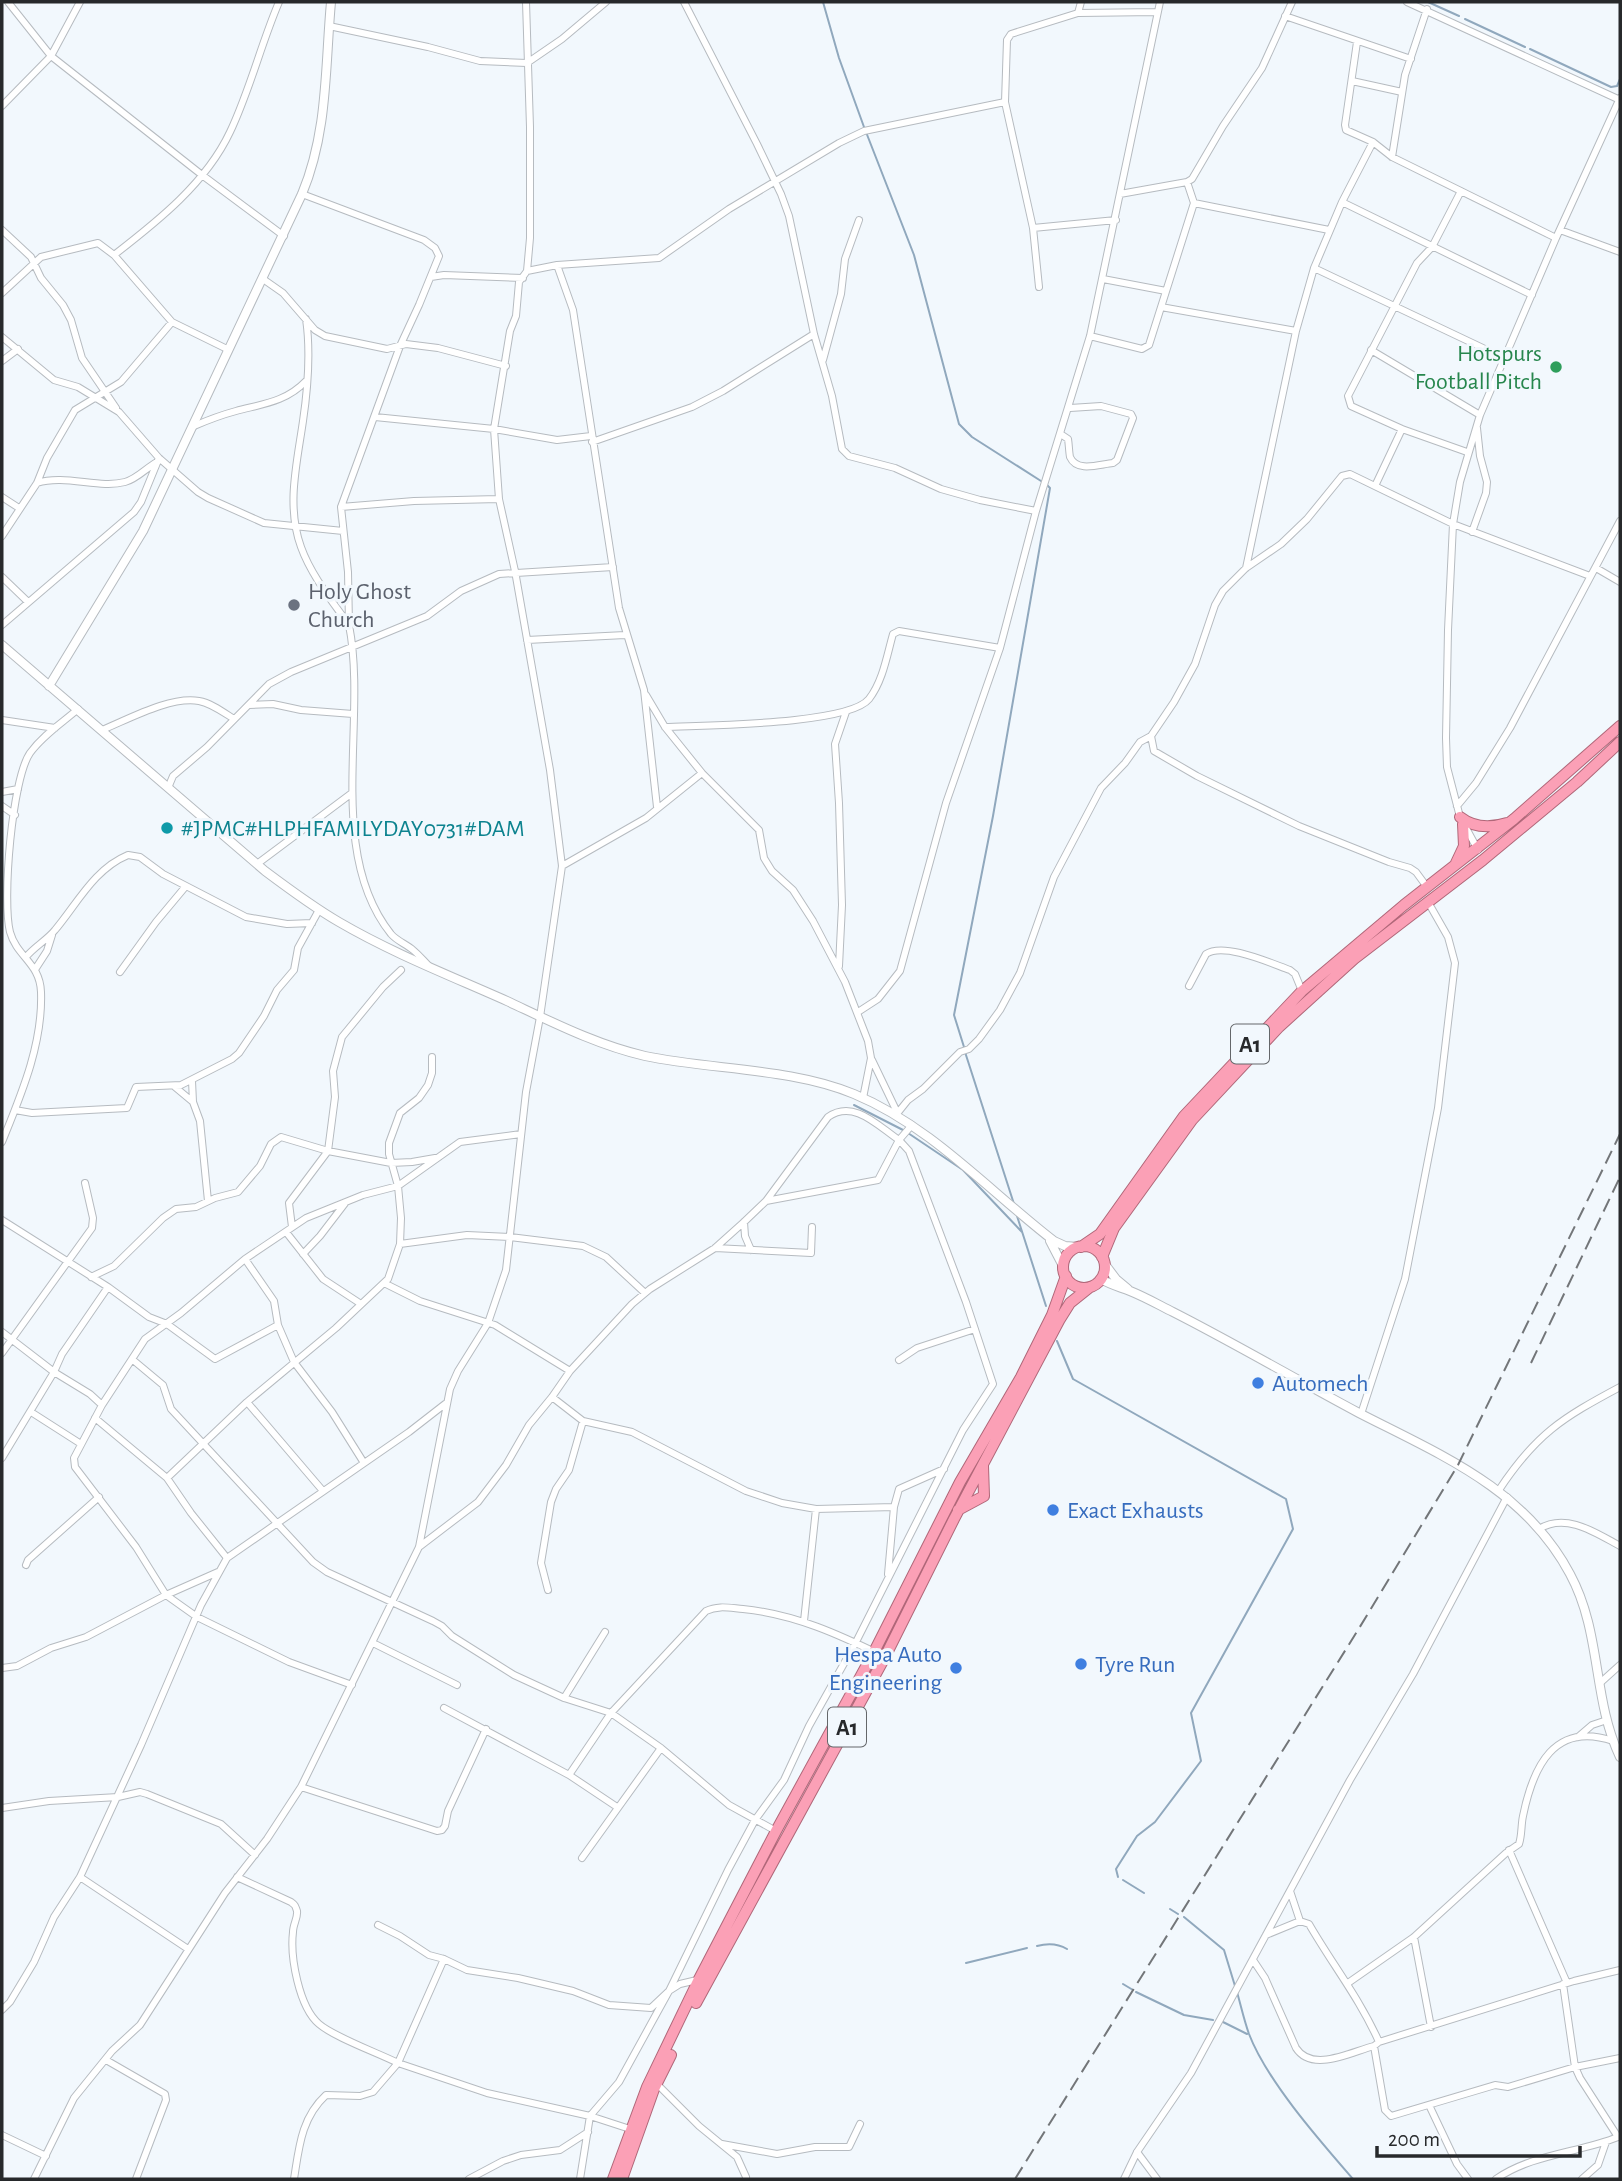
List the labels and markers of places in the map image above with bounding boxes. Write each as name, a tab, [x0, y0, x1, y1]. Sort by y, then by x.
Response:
place label: Hotspurs Football Pitch	[1415, 342, 1542, 394]
marker: Hotspurs Football Pitch	[1548, 359, 1564, 375]
place label: Holy Ghost Church	[308, 580, 411, 632]
marker: Holy Ghost Church	[286, 597, 302, 613]
place label: #JPMC#HLPHFAMILYDAY0731#DAM	[181, 817, 525, 841]
marker: #JPMC#HLPHFAMILYDAY0731#DAM	[159, 820, 175, 836]
place label: Automech	[1272, 1372, 1368, 1396]
marker: Automech	[1250, 1375, 1266, 1391]
place label: Exact Exhausts	[1067, 1499, 1204, 1523]
marker: Exact Exhausts	[1045, 1502, 1061, 1518]
place label: Hespa Auto Engineering	[829, 1643, 942, 1695]
place label: Tyre Run	[1095, 1653, 1175, 1677]
marker: Tyre Run	[1073, 1656, 1089, 1672]
marker: Hespa Auto Engineering	[948, 1660, 964, 1676]

